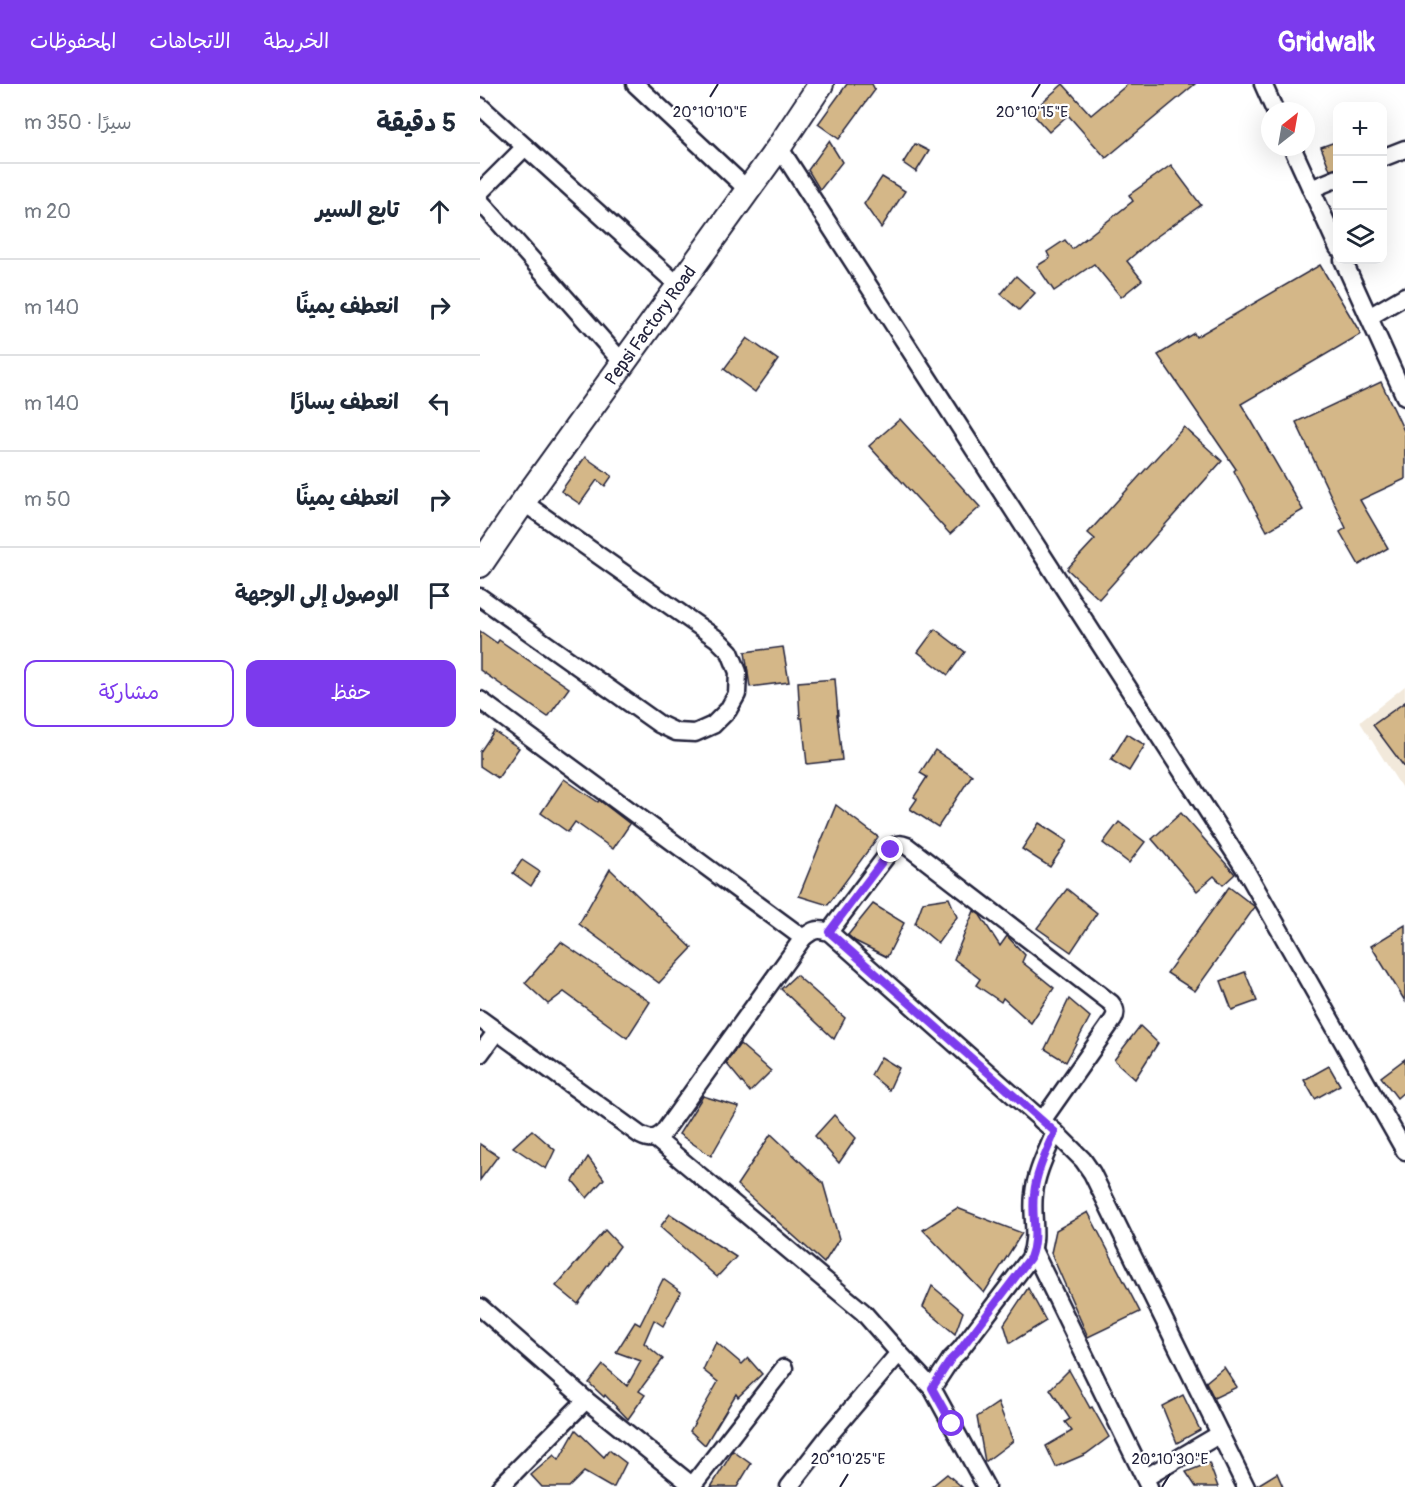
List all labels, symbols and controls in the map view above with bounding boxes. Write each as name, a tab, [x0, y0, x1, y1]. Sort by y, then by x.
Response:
text: Gridwalk	[1277, 25, 1375, 60]
text: المحفوظات	[30, 28, 116, 55]
text: الاتجاهات	[149, 28, 231, 55]
text: الخريطة	[264, 28, 329, 55]
north arrow	[1261, 102, 1315, 156]
map controls	[1333, 102, 1387, 264]
button: +	[1333, 102, 1387, 156]
text: 20°10'10"E	[673, 103, 747, 122]
text: 20°10'15"E	[996, 103, 1068, 122]
text: 5 دقيقة	[376, 107, 456, 139]
text: سيرًا · 350 m	[24, 110, 132, 135]
button: −	[1333, 156, 1387, 210]
icon: ahead	[423, 195, 456, 228]
text: تابع السير	[316, 196, 399, 224]
text: 20 m	[24, 199, 71, 224]
button: layers	[1333, 210, 1387, 264]
street label: Pepsi Factory Road	[600, 261, 702, 390]
icon: right	[423, 291, 456, 324]
text: انعطف يمينًا	[296, 292, 399, 320]
text: 140 m	[24, 295, 79, 320]
icon: left	[423, 387, 456, 420]
text: انعطف يسارًا	[290, 388, 399, 416]
text: 140 m	[24, 391, 79, 416]
icon: right	[423, 483, 456, 516]
text: انعطف يمينًا	[296, 484, 399, 512]
text: 50 m	[24, 487, 71, 512]
icon: arrive	[423, 579, 456, 612]
text: الوصول إلى الوجهة	[235, 580, 399, 608]
button: مشاركة	[24, 660, 234, 727]
button: حفظ	[246, 660, 456, 727]
route end	[877, 836, 903, 862]
route start	[938, 1410, 964, 1436]
text: 20°10'25"E	[811, 1450, 886, 1469]
text: 20°10'30"E	[1132, 1450, 1209, 1469]

